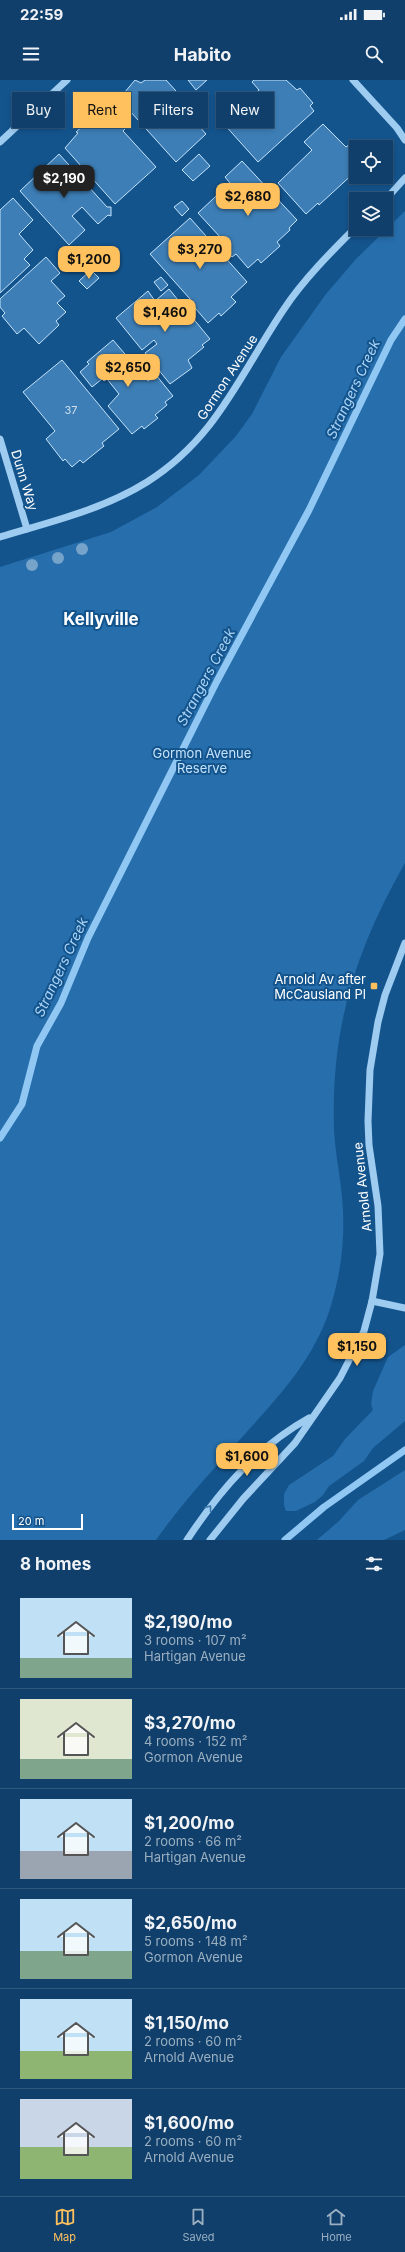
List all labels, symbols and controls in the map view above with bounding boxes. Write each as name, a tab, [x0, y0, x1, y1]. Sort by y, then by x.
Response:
text: 22:59	[20, 5, 63, 24]
icon: menu	[20, 43, 42, 65]
icon: search	[363, 43, 385, 65]
text: Habito	[174, 44, 231, 65]
chip: Buy	[12, 92, 65, 128]
chip: Rent	[73, 92, 131, 128]
chip: Filters	[139, 92, 208, 128]
chip: New	[216, 92, 274, 128]
map controls	[349, 140, 393, 236]
button: locate	[349, 140, 393, 184]
pin: $2,190	[31, 165, 97, 199]
text: $2,190	[43, 170, 85, 186]
pin: $2,680	[215, 183, 281, 217]
text: $2,680	[225, 188, 271, 204]
button: layers	[349, 192, 393, 236]
pin: $3,270	[167, 236, 233, 270]
text: $3,270	[177, 241, 223, 257]
pin: $1,200	[56, 246, 122, 280]
text: $1,200	[67, 251, 111, 267]
pin: $1,460	[132, 299, 198, 333]
text: $1,460	[143, 304, 187, 320]
street label: Gormon Avenue	[193, 331, 261, 423]
water label: Strangers Creek	[322, 336, 383, 441]
pin: $2,650	[95, 354, 161, 388]
text: $2,650	[105, 359, 151, 375]
house number: 37	[64, 403, 78, 417]
street label: Dunn Way	[8, 448, 42, 512]
district label: Kellyville	[63, 609, 139, 629]
water label: Strangers Creek	[173, 625, 239, 728]
park label: Gormon Avenue Reserve	[153, 745, 251, 776]
water label: Strangers Creek	[30, 914, 91, 1019]
place label: Arnold Av after McCausland Pl	[274, 971, 366, 1002]
marker: Arnold Av after McCausland Pl	[369, 981, 379, 991]
street label: Arnold Avenue	[349, 1141, 375, 1233]
pin: $1,150	[324, 1333, 390, 1367]
text: $1,150	[337, 1338, 377, 1354]
pin: $1,600	[214, 1443, 280, 1477]
text: $1,600	[225, 1448, 269, 1464]
one-way arrow	[205, 1506, 212, 1513]
scale bar	[12, 1512, 83, 1531]
text: 20 m	[18, 1514, 44, 1528]
icon: filters	[363, 1553, 385, 1575]
text: 8 homes	[20, 1554, 91, 1574]
text: $2,190/mo	[144, 1612, 232, 1632]
icon: home	[52, 1614, 100, 1662]
text: 3 rooms · 107 m²	[144, 1632, 247, 1648]
text: Hartigan Avenue	[144, 1648, 246, 1664]
text: $3,270/mo	[144, 1713, 236, 1733]
icon: home	[52, 1715, 100, 1763]
text: 4 rooms · 152 m²	[144, 1733, 248, 1749]
text: Gormon Avenue	[144, 1749, 243, 1765]
text: $1,200/mo	[144, 1813, 234, 1833]
icon: home	[52, 1815, 100, 1863]
text: 2 rooms · 66 m²	[144, 1833, 242, 1849]
text: Hartigan Avenue	[144, 1849, 246, 1865]
text: $2,650/mo	[144, 1913, 237, 1933]
icon: home	[52, 1915, 100, 1963]
text: 5 rooms · 148 m²	[144, 1933, 248, 1949]
text: Gormon Avenue	[144, 1949, 243, 1965]
text: $1,150/mo	[144, 2013, 229, 2033]
icon: home	[52, 2015, 100, 2063]
text: 2 rooms · 60 m²	[144, 2033, 242, 2049]
text: Arnold Avenue	[144, 2049, 234, 2065]
text: $1,600/mo	[144, 2113, 234, 2133]
icon: home	[52, 2115, 100, 2163]
text: 2 rooms · 60 m²	[144, 2133, 242, 2149]
text: Arnold Avenue	[144, 2149, 234, 2165]
tab: Map	[53, 2206, 76, 2244]
tab: Saved	[182, 2206, 215, 2244]
tab: Home	[321, 2206, 352, 2244]

